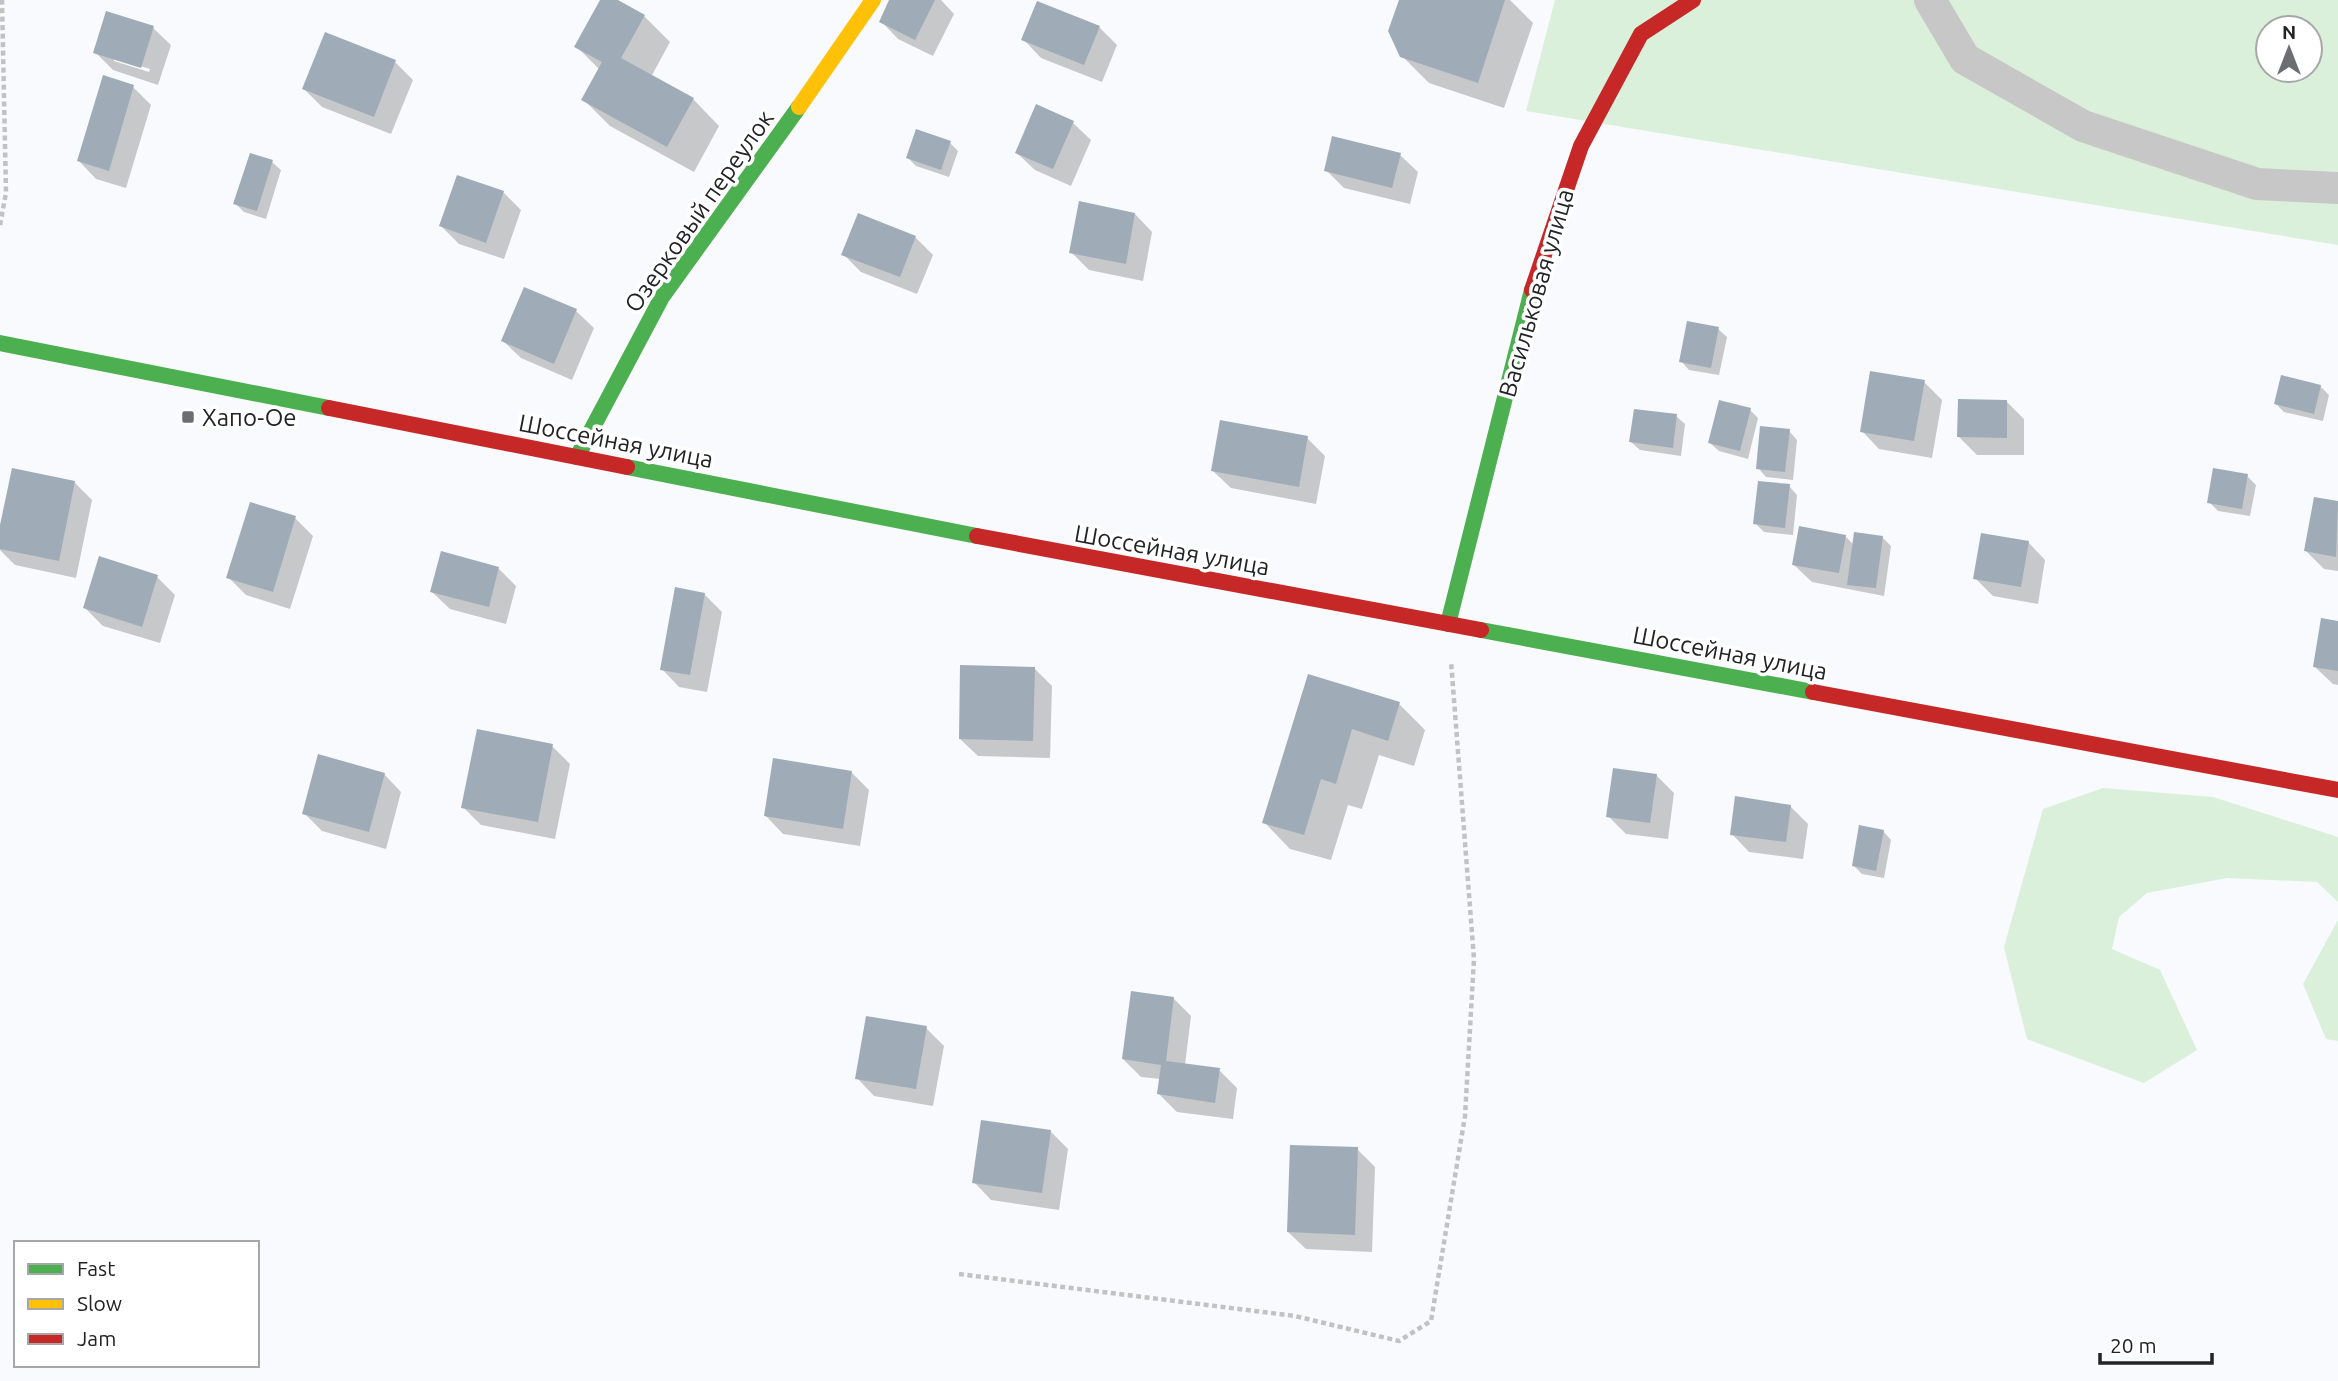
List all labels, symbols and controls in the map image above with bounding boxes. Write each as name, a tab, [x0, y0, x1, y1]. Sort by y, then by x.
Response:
north arrow	[2254, 14, 2324, 84]
text: N	[2282, 21, 2296, 43]
street label: Озерковый переулок	[619, 105, 779, 317]
street label: Васильковая улица	[1493, 186, 1579, 400]
place label: Хапо-Ое	[202, 404, 297, 431]
marker: Хапо-Ое	[180, 409, 196, 425]
street label: Шоссейная улица	[516, 409, 716, 473]
street label: Шоссейная улица	[1072, 520, 1272, 580]
street label: Шоссейная улица	[1630, 621, 1830, 685]
legend	[14, 1241, 259, 1367]
text: Fast	[77, 1256, 115, 1280]
text: Slow	[77, 1291, 122, 1315]
scale bar	[2100, 1322, 2212, 1366]
text: Jam	[77, 1326, 116, 1350]
text: 20 m	[2110, 1333, 2157, 1357]

